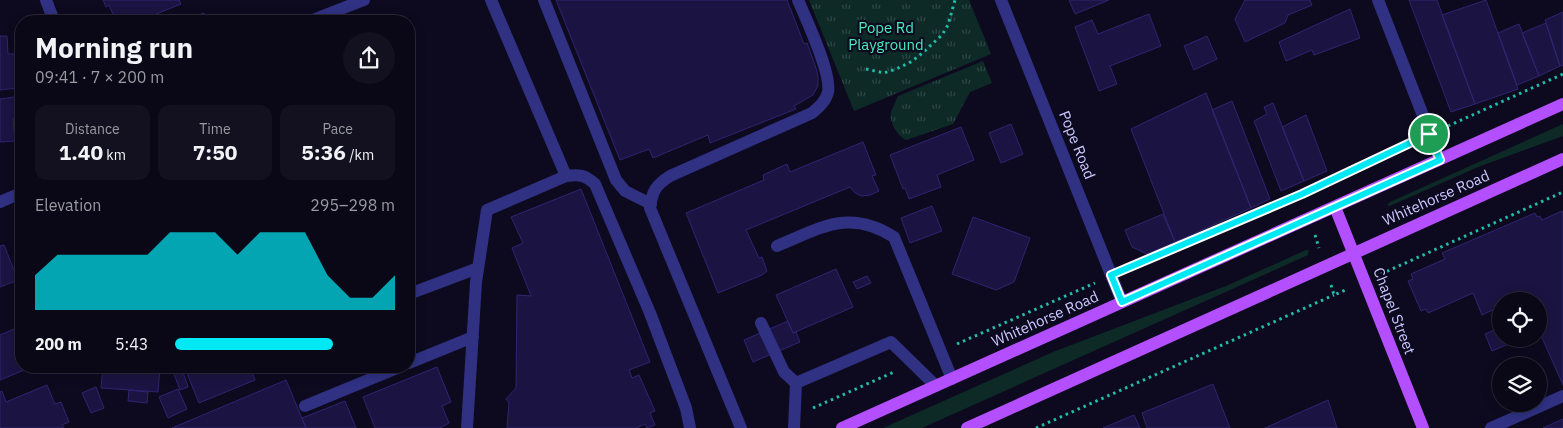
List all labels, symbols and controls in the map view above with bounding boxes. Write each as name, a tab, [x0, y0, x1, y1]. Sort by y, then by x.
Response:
park label: Pope Rd Playground	[848, 18, 924, 54]
text: Morning run	[35, 29, 193, 66]
button: share	[343, 32, 395, 84]
text: 09:41 · 7 × 200 m	[35, 67, 164, 87]
street label: Pope Road	[1055, 108, 1100, 182]
pin	[1408, 113, 1450, 155]
text: Distance	[65, 120, 120, 138]
text: Time	[199, 120, 231, 138]
text: Pace	[322, 120, 353, 138]
icon: arrive	[1415, 120, 1443, 148]
text: 1.40	[59, 138, 103, 166]
text: 7:50	[193, 138, 237, 166]
text: 5:36	[301, 138, 346, 166]
text: km	[103, 146, 126, 164]
text: /km	[346, 146, 374, 164]
street label: Whitehorse Road	[1379, 165, 1492, 230]
text: Elevation	[35, 195, 101, 215]
text: 295–298 m	[310, 195, 395, 215]
street label: Chapel Street	[1369, 265, 1420, 357]
street label: Whitehorse Road	[988, 286, 1101, 351]
map controls	[1492, 292, 1547, 412]
button: locate	[1492, 292, 1547, 347]
text: 200 m	[35, 334, 82, 354]
text: 5:43	[115, 334, 148, 354]
button: layers	[1492, 357, 1547, 412]

